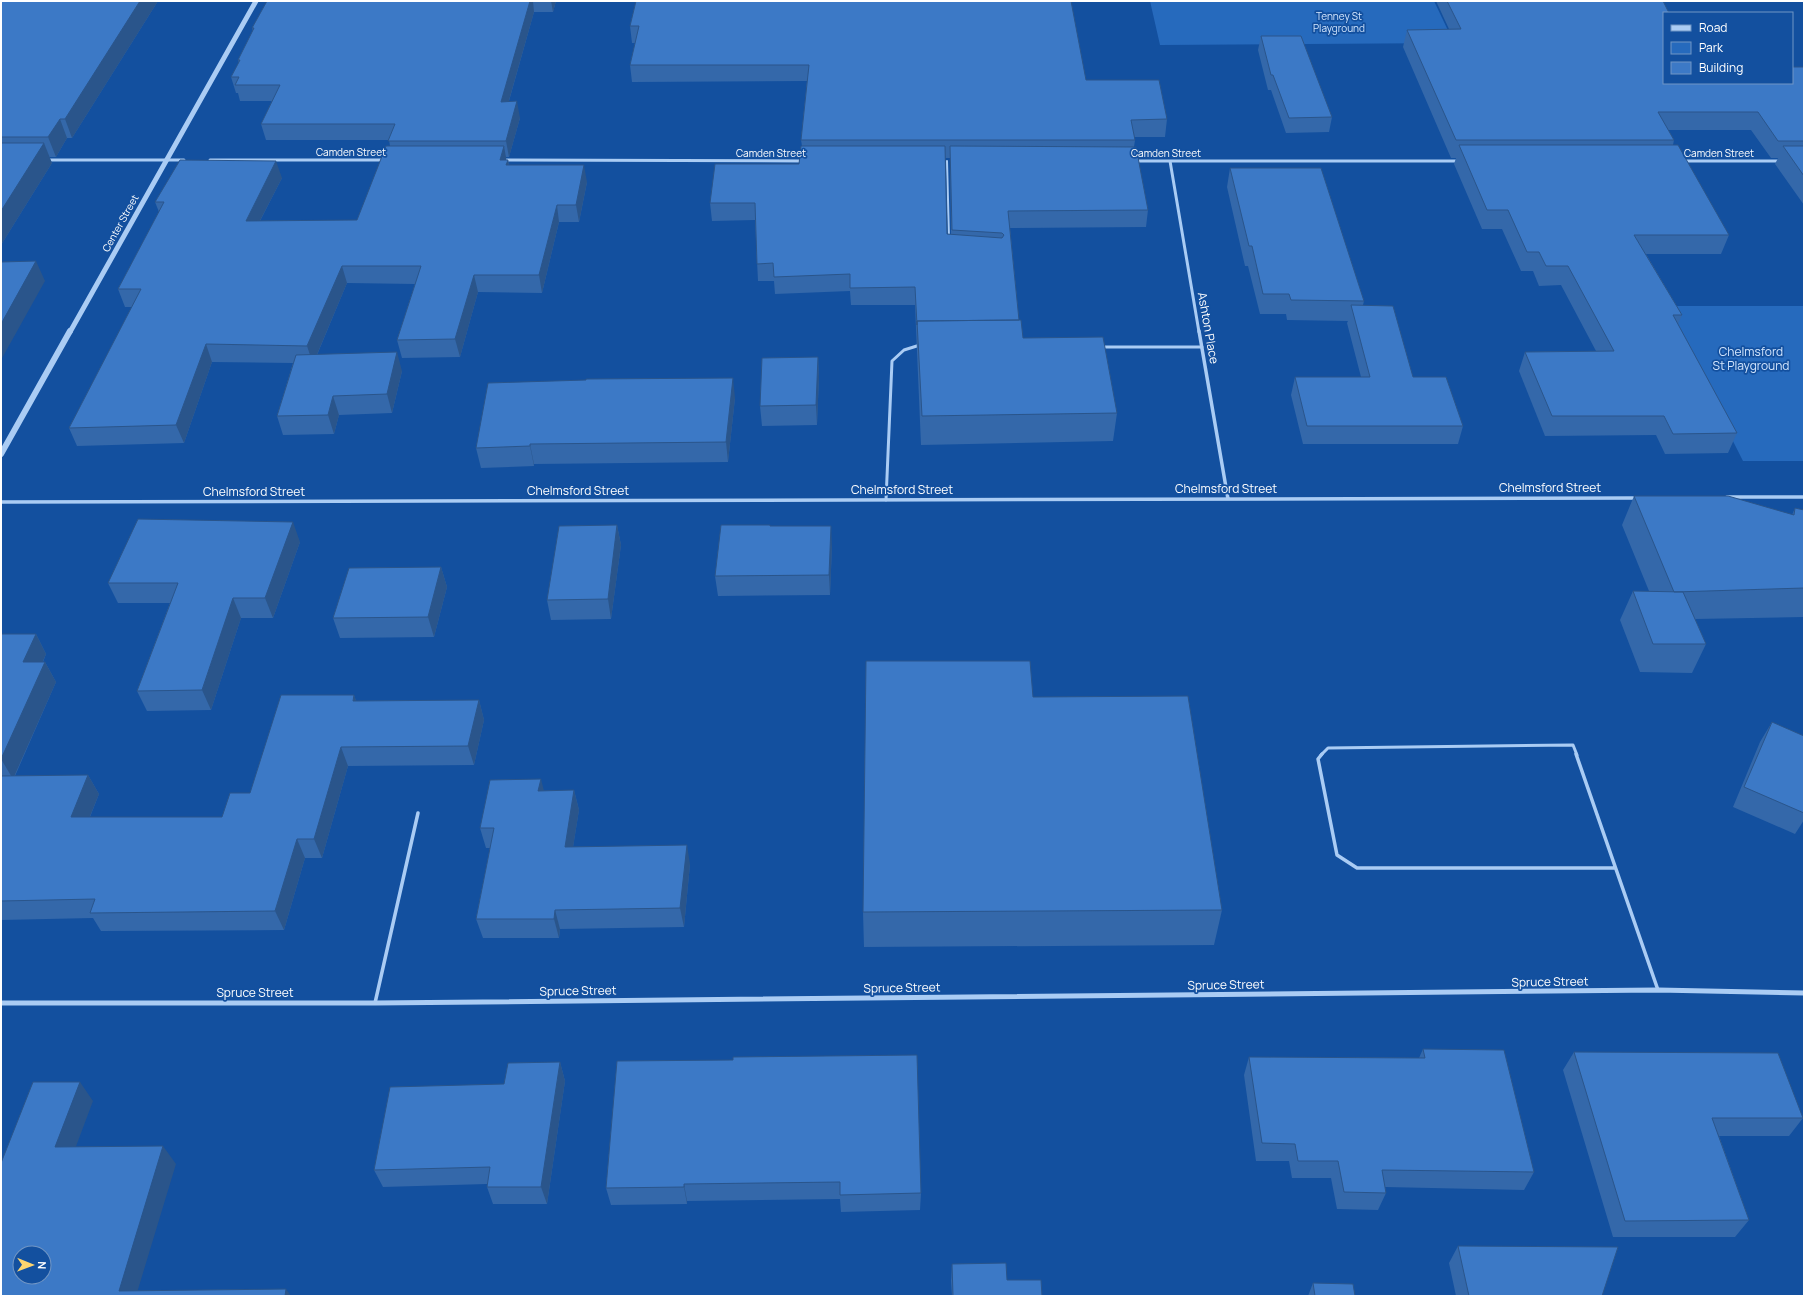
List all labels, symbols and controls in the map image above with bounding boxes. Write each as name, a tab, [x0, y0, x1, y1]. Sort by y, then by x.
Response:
park label: Tenney St Playground	[1313, 9, 1365, 35]
legend	[1663, 12, 1793, 84]
text: Road	[1699, 19, 1727, 36]
text: Park	[1699, 39, 1724, 56]
text: Building	[1699, 59, 1743, 76]
street label: Camden Street	[316, 145, 386, 159]
street label: Camden Street	[736, 146, 806, 160]
street label: Camden Street	[1131, 146, 1201, 160]
street label: Camden Street	[1684, 146, 1754, 160]
street label: Center Street	[99, 192, 141, 254]
street label: Ashton Place	[1194, 291, 1223, 365]
park label: Chelmsford St Playground	[1713, 343, 1789, 374]
street label: Chelmsford Street	[1499, 479, 1601, 496]
street label: Chelmsford Street	[1175, 480, 1277, 497]
street label: Chelmsford Street	[851, 481, 953, 498]
street label: Chelmsford Street	[527, 482, 629, 499]
street label: Chelmsford Street	[203, 483, 305, 500]
street label: Spruce Street	[1511, 972, 1589, 991]
street label: Spruce Street	[1187, 975, 1265, 994]
street label: Spruce Street	[863, 978, 941, 997]
street label: Spruce Street	[539, 981, 617, 1000]
street label: Spruce Street	[216, 984, 294, 1001]
north arrow	[12, 1245, 52, 1285]
text: N	[35, 1261, 50, 1269]

